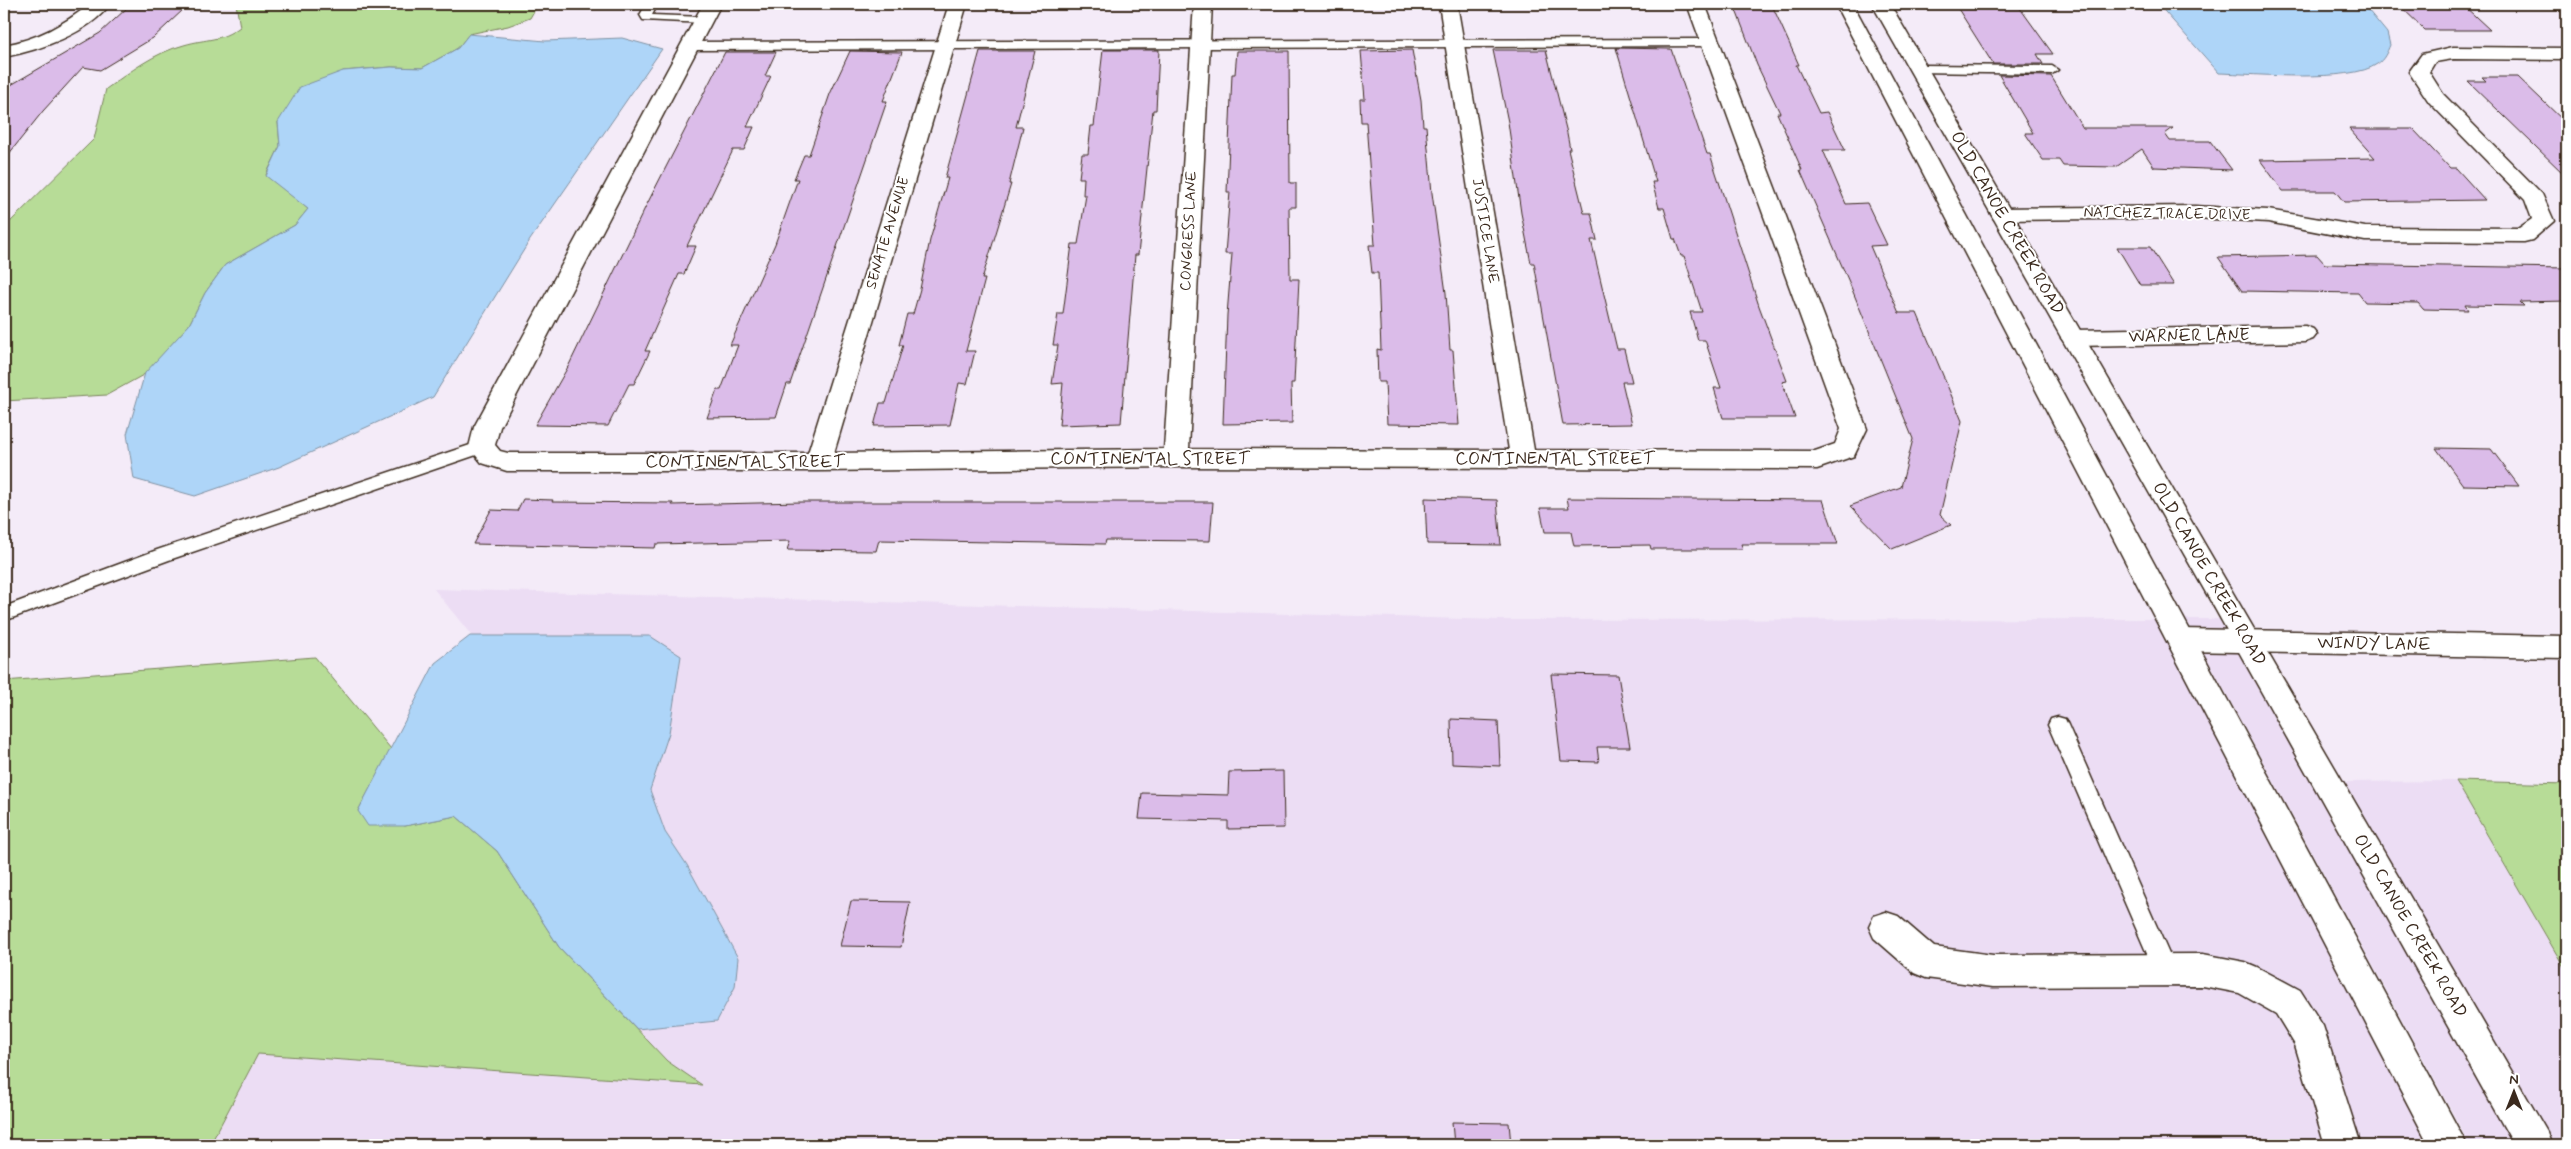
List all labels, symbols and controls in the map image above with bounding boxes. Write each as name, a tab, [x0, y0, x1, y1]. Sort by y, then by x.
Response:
street label: OLD CANOE CREEK ROAD	[1944, 127, 2070, 319]
street label: CONGRESS LANE	[1176, 170, 1202, 292]
street label: SENATE AVENUE	[861, 174, 915, 292]
street label: JUSTICE LANE	[1467, 177, 1503, 285]
street label: NATCHEZ TRACE DRIVE	[2083, 203, 2251, 225]
street label: WARNER LANE	[2128, 323, 2250, 349]
street label: CONTINENTAL STREET	[1050, 447, 1250, 471]
street label: CONTINENTAL STREET	[1455, 447, 1655, 471]
street label: CONTINENTAL STREET	[645, 450, 845, 474]
street label: OLD CANOE CREEK ROAD	[2146, 478, 2272, 670]
street label: WINDY LANE	[2317, 631, 2431, 657]
street label: OLD CANOE CREEK ROAD	[2347, 830, 2473, 1022]
north arrow	[2488, 1066, 2538, 1116]
text: N	[2509, 1071, 2519, 1089]

